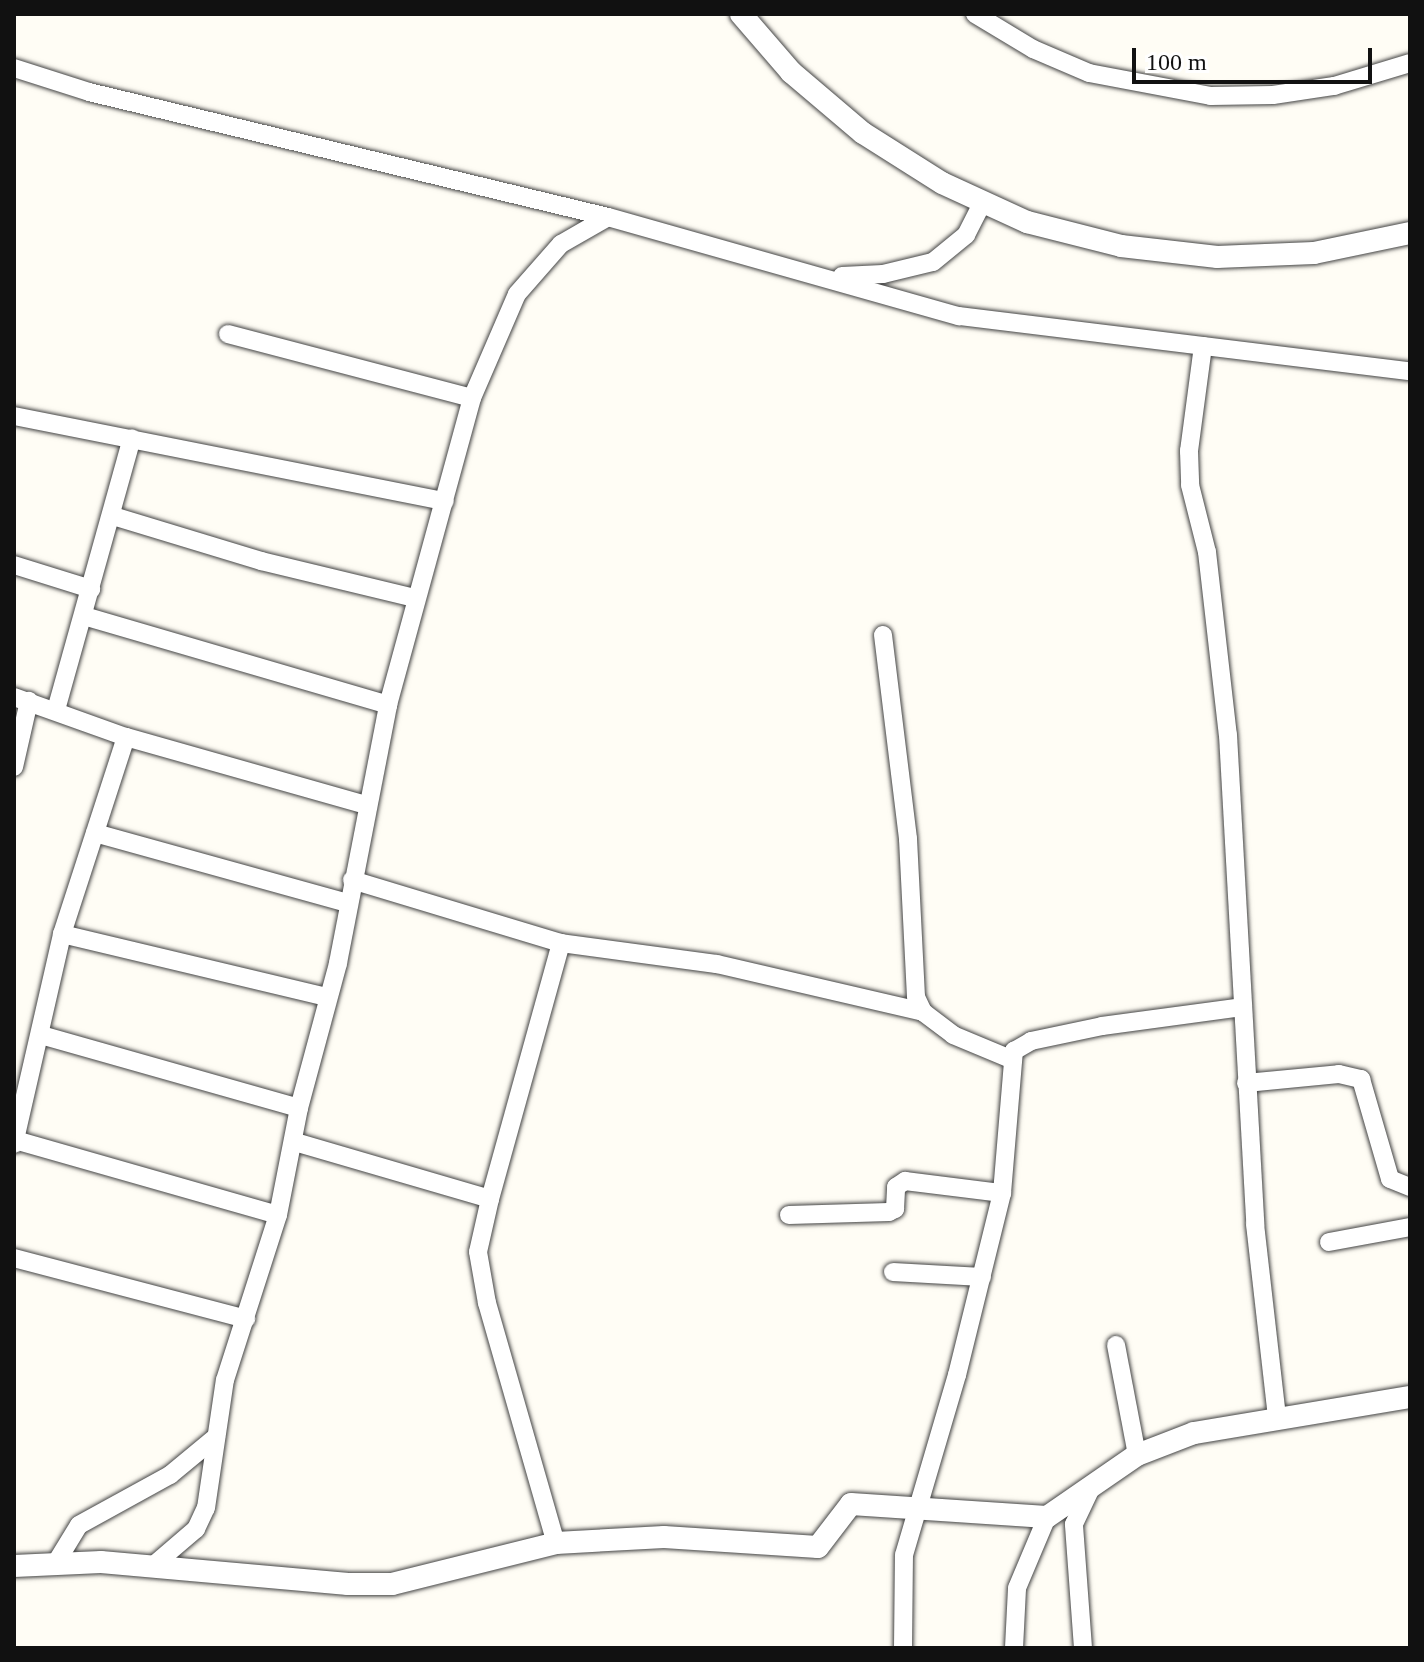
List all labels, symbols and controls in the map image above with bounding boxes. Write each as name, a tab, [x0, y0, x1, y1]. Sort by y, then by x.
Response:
scale bar	[1136, 32, 1376, 82]
text: 100 m	[1146, 49, 1207, 75]

